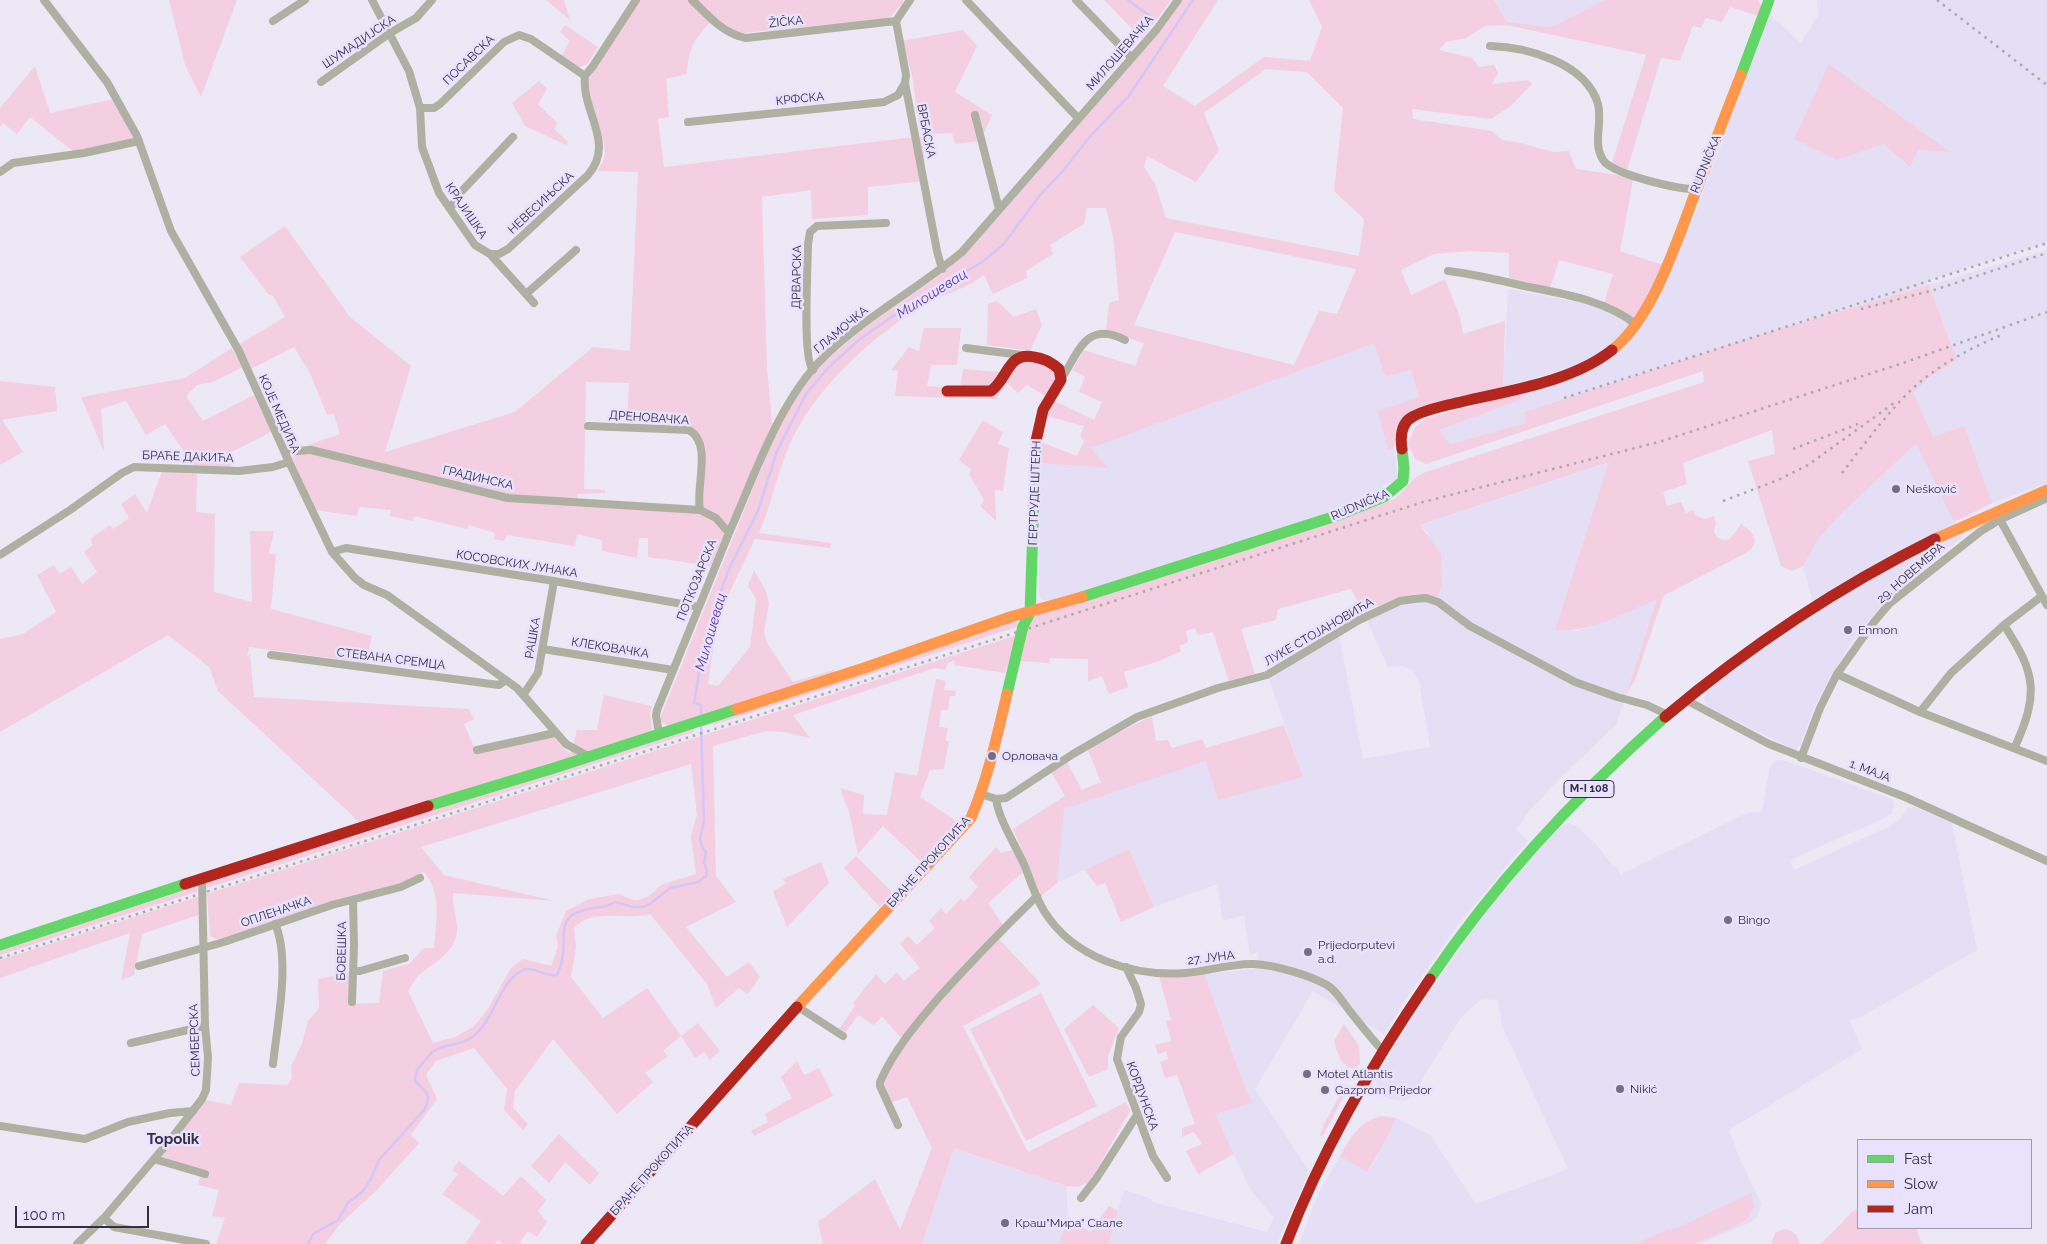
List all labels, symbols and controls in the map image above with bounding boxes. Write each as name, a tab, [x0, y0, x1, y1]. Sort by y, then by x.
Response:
street label: ШУМАДИЈСКА	[320, 12, 398, 72]
street label: ŽIČKA	[768, 13, 804, 31]
street label: МИЛОШЕВАЧКА	[1084, 13, 1156, 93]
street label: ПОСАВСКА	[440, 32, 498, 88]
street label: КРФСКА	[775, 89, 825, 109]
street label: ВРБАСКА	[914, 103, 938, 159]
street label: RUDNIČKA	[1688, 133, 1724, 195]
street label: НЕВЕСИЊСКА	[505, 169, 577, 237]
street label: КРАЈИШКА	[442, 180, 490, 242]
street label: ДРВАРСКА	[789, 245, 805, 309]
water label: Милошевац	[893, 266, 971, 322]
street label: ГЛАМОЧКА	[811, 303, 871, 357]
street label: КОЈЕ МЕДИЋА	[255, 372, 303, 456]
street label: ДРЕНОВАЧКА	[608, 408, 690, 428]
street label: ГЕРТРУДЕ ШТЕРН	[1026, 440, 1044, 546]
street label: БРАЋЕ ДАКИЋА	[142, 448, 234, 466]
street label: ГРАДИНСКА	[441, 463, 515, 493]
place label: Nešković	[1906, 482, 1957, 496]
marker: Nešković	[1890, 483, 1902, 495]
street label: RUDNIČKA	[1329, 486, 1391, 524]
street label: ПОТКОЗАРСКА	[674, 537, 720, 623]
street label: 29. НОВЕМБРА	[1874, 540, 1948, 606]
street label: КОСОВСКИХ ЈУНАКА	[455, 547, 579, 581]
water label: Милошевац	[692, 591, 730, 673]
street label: ЛУКЕ СТОЈАНОВИЋА	[1262, 595, 1376, 669]
street label: РАШКА	[522, 616, 544, 660]
place label: Enmon	[1858, 623, 1897, 637]
marker: Enmon	[1842, 624, 1854, 636]
street label: КЛЕКОВАЧКА	[570, 635, 650, 661]
street label: СТЕВАНА СРЕМЦА	[336, 645, 446, 673]
place label: Орловача	[1002, 749, 1058, 763]
marker: Орловача	[986, 750, 998, 762]
street label: 1. МАЈА	[1847, 757, 1893, 785]
road number: M-I 108	[1564, 781, 1614, 798]
street label: БРАНЕ ПРОКОПИЋА	[884, 813, 974, 911]
street label: ОПЛЕНАЧКА	[239, 893, 313, 931]
place label: Bingo	[1738, 913, 1770, 927]
marker: Bingo	[1722, 914, 1734, 926]
street label: БОВЕШКА	[334, 921, 350, 981]
place label: Prijedorputevi a.d.	[1318, 938, 1395, 966]
marker: Prijedorputevi a.d.	[1302, 946, 1314, 958]
street label: 27. ЈУНА	[1187, 948, 1235, 968]
street label: СЕМБЕРСКА	[187, 1003, 203, 1077]
street label: КОРДУНСКА	[1123, 1060, 1161, 1132]
place label: Motel Atlantis	[1317, 1067, 1393, 1081]
marker: Motel Atlantis	[1301, 1068, 1313, 1080]
place label: Nikić	[1630, 1082, 1657, 1096]
place label: Gazprom Prijedor	[1335, 1083, 1432, 1097]
marker: Nikić	[1614, 1083, 1626, 1095]
marker: Gazprom Prijedor	[1319, 1084, 1331, 1096]
street label: БРАНЕ ПРОКОПИЋА	[607, 1121, 697, 1219]
district label: Topolik	[147, 1130, 199, 1148]
legend	[1857, 1139, 2032, 1229]
text: Fast	[1904, 1150, 1932, 1168]
text: Slow	[1904, 1175, 1938, 1193]
scale bar	[18, 1196, 151, 1228]
text: Jam	[1904, 1200, 1933, 1218]
text: 100 m	[23, 1206, 65, 1224]
place label: Краш"Мира" Свале	[1015, 1216, 1123, 1230]
marker: Краш"Мира" Свале	[999, 1217, 1011, 1229]

